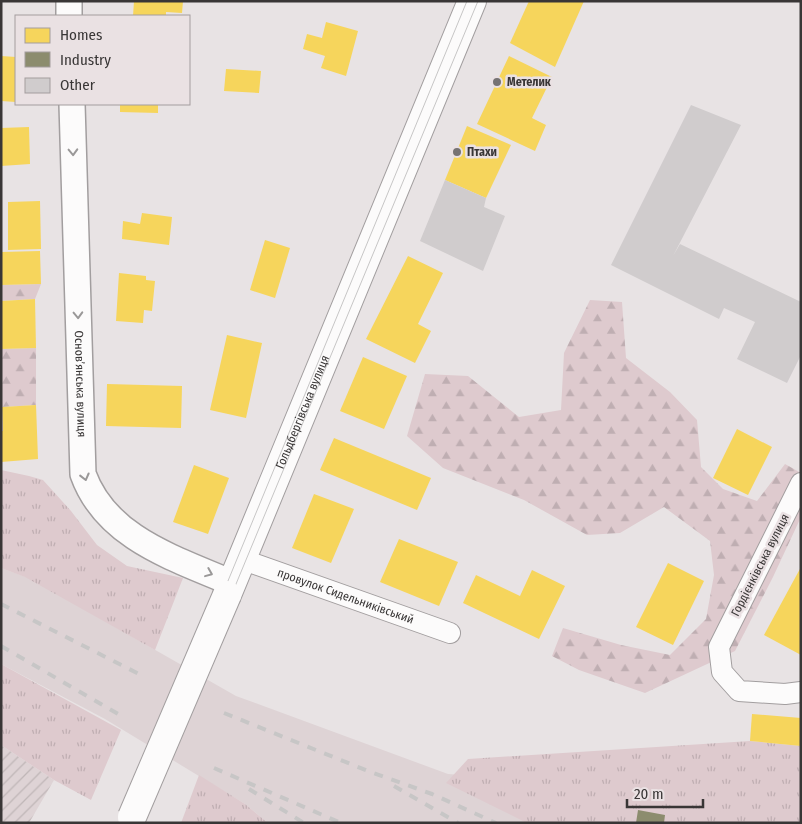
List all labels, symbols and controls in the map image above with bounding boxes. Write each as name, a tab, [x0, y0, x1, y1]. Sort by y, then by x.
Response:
legend	[15, 15, 190, 105]
text: Homes	[60, 26, 102, 44]
text: Industry	[60, 51, 111, 69]
place label: Метелик	[507, 75, 552, 89]
text: Other	[60, 76, 96, 94]
marker: Метелик	[491, 76, 503, 88]
place label: Птахи	[467, 145, 497, 159]
marker: Птахи	[451, 146, 463, 158]
one-way arrow	[68, 149, 79, 157]
one-way arrow	[73, 311, 84, 319]
street label: Основ’янська вулиця	[72, 330, 89, 437]
street label: Гольдбергівська вулиця	[273, 353, 332, 471]
one-way arrow	[79, 473, 90, 481]
street label: Гордієнківська вулиця	[728, 511, 792, 619]
street label: провулок Сидельниківський	[275, 565, 416, 627]
one-way arrow	[204, 568, 212, 578]
scale bar	[627, 776, 703, 808]
text: 20 m	[634, 785, 664, 803]

